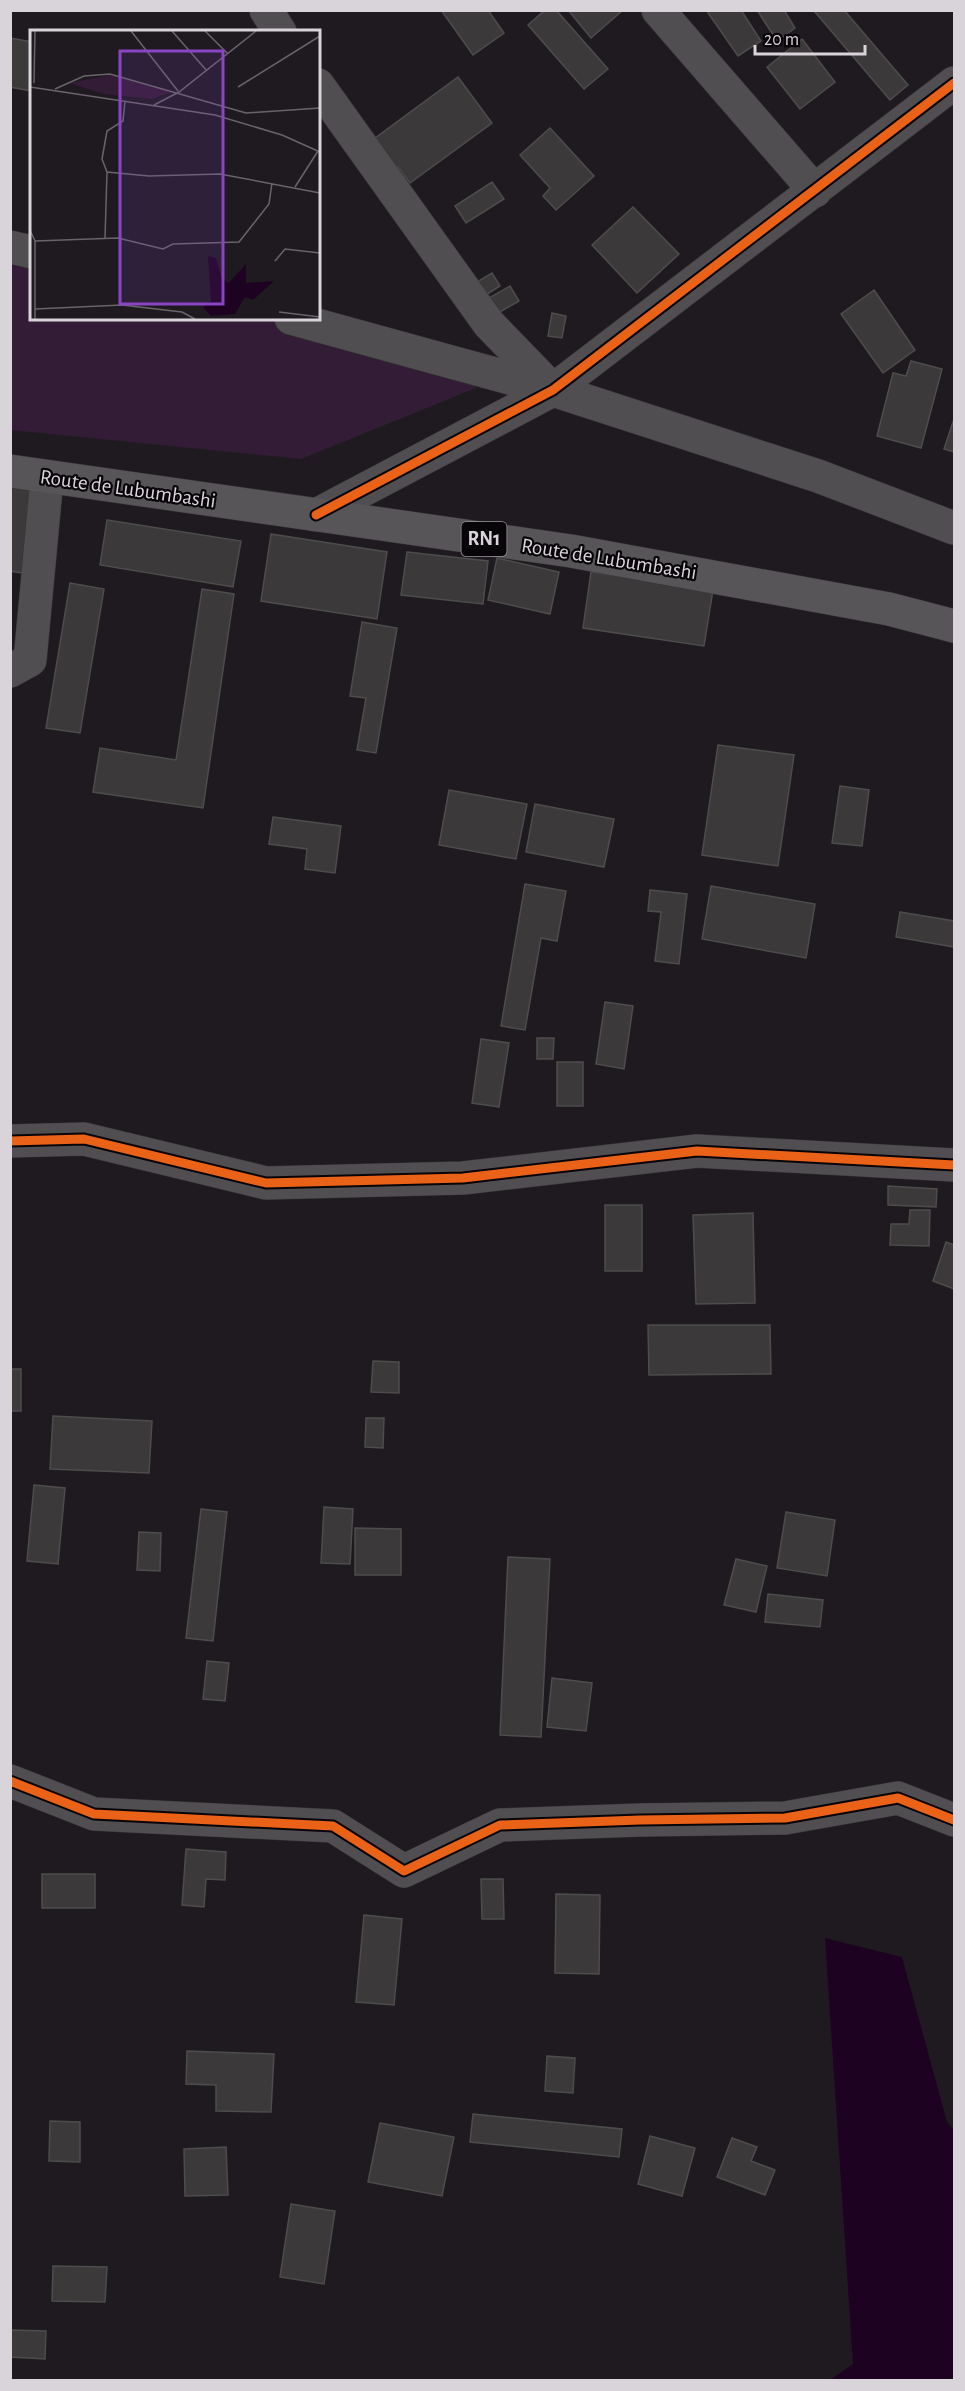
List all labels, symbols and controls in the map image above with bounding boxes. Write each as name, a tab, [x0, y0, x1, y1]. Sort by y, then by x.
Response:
scale bar	[755, 18, 864, 56]
inset map	[30, 30, 320, 320]
text: 20 m	[764, 31, 799, 49]
street label: Route de Lubumbashi	[39, 466, 217, 512]
road number: RN1	[462, 522, 506, 556]
street label: Route de Lubumbashi	[520, 535, 698, 583]

